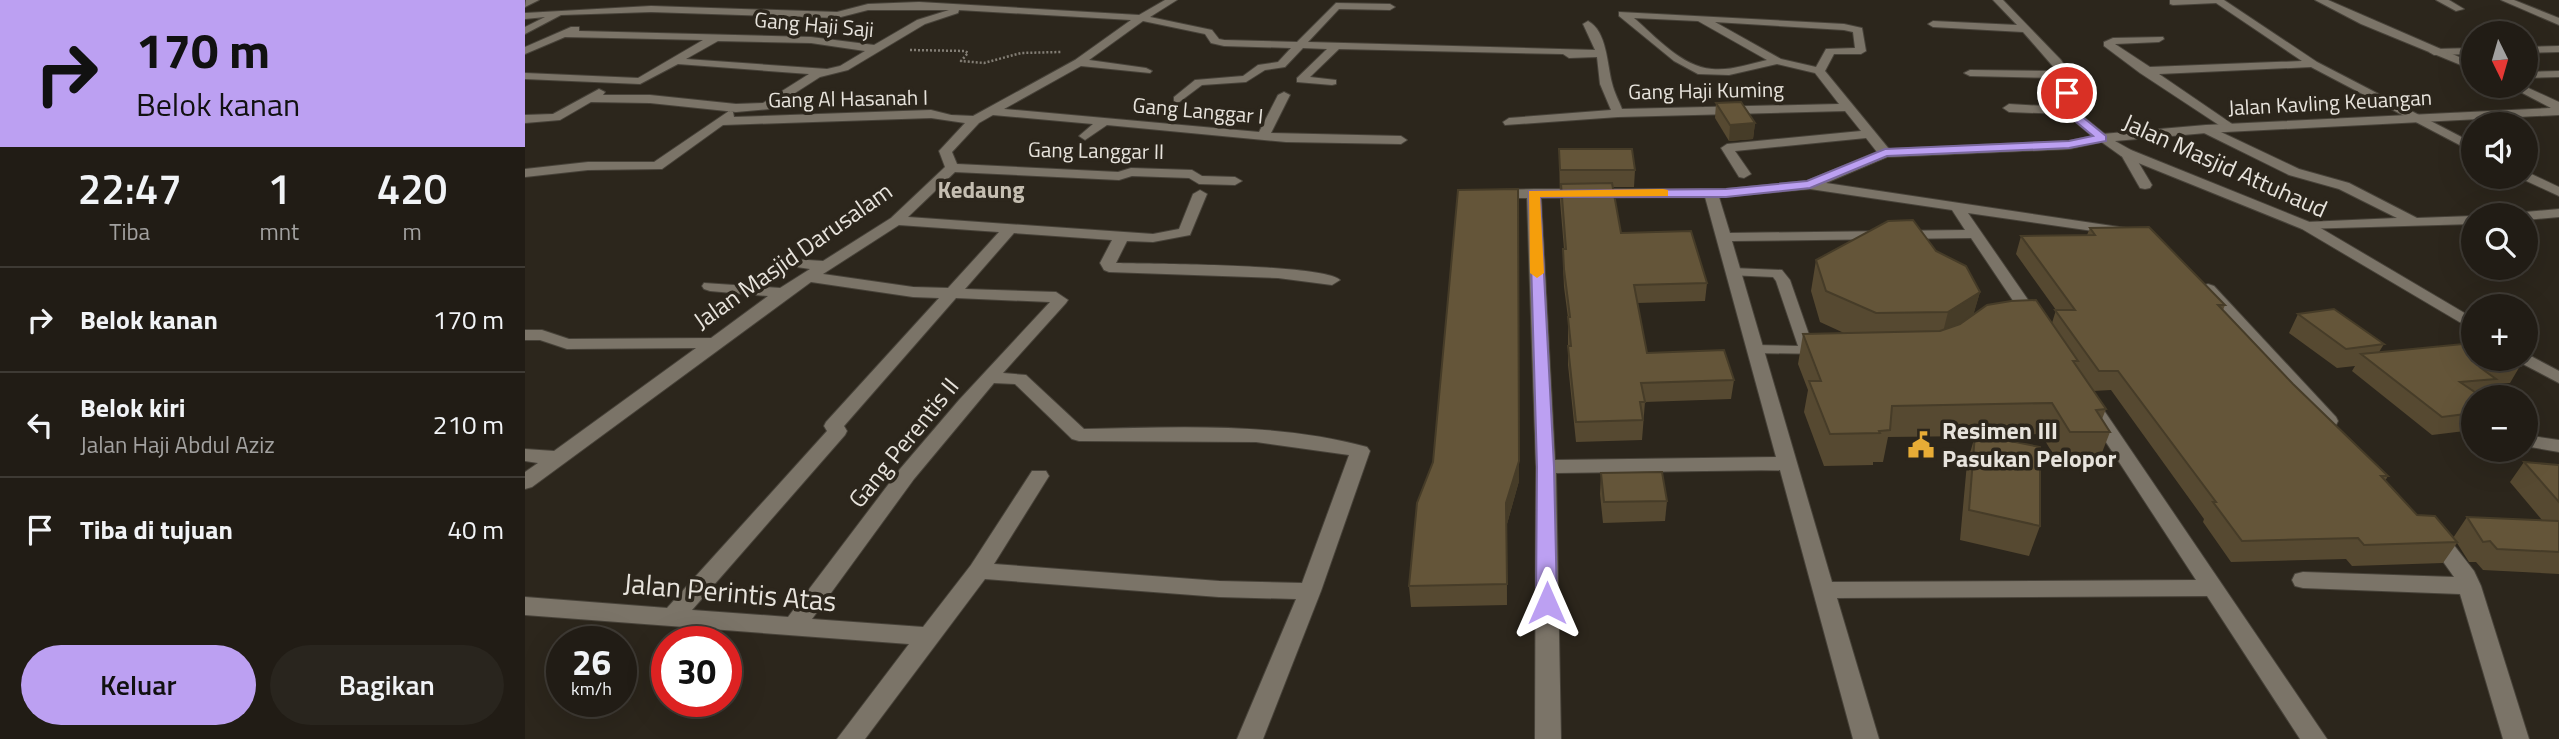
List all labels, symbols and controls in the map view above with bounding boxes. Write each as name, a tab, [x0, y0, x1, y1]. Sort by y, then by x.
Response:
street label: Gang Haji Saji	[753, 3, 875, 45]
text: 170 m	[136, 12, 270, 87]
north arrow	[2461, 21, 2537, 98]
map controls	[2461, 21, 2538, 462]
icon: right	[21, 28, 112, 119]
pin	[2037, 63, 2097, 123]
street label: Gang Haji Kuming	[1628, 73, 1784, 107]
icon: arrive	[2048, 74, 2086, 112]
text: Belok kanan	[136, 80, 300, 128]
street label: Gang Al Hasanah I	[768, 81, 928, 115]
street label: Jalan Kavling Keuangan	[2227, 81, 2433, 123]
street label: Gang Langgar I	[1131, 88, 1265, 132]
street label: Jalan Masjid Attuhaud	[2117, 104, 2333, 226]
button: sound	[2461, 112, 2538, 189]
street label: Gang Langgar II	[1028, 133, 1164, 167]
text: 22:47	[78, 156, 182, 220]
text: 1	[268, 156, 291, 220]
text: 420	[377, 156, 447, 220]
district label: Kedaung	[937, 172, 1025, 207]
street label: Jalan Masjid Darusalam	[685, 173, 899, 338]
button: search	[2461, 203, 2538, 280]
text: Tiba	[109, 214, 150, 249]
text: mnt	[259, 214, 299, 249]
text: m	[402, 214, 422, 249]
button: +	[2461, 294, 2538, 371]
text: Belok kanan	[80, 300, 218, 339]
text: 170 m	[433, 300, 504, 339]
icon: right	[21, 301, 59, 339]
street label: Gang Perentis II	[839, 369, 967, 515]
button: −	[2461, 385, 2538, 462]
text: Belok kiri	[80, 388, 186, 427]
text: 210 m	[433, 405, 504, 444]
icon: left	[21, 406, 59, 444]
place label: Resimen III Pasukan Pelopor	[1942, 412, 2117, 476]
text: Jalan Haji Abdul Aziz	[80, 427, 275, 462]
public building icon: Resimen III Pasukan Pelopor	[1906, 430, 1936, 460]
text: Tiba di tujuan	[80, 510, 233, 549]
text: 40 m	[447, 510, 504, 549]
icon: arrive	[21, 511, 59, 549]
street label: Jalan Perintis Atas	[622, 561, 838, 622]
position arrow	[1510, 566, 1584, 640]
speed limit sign: 30	[651, 626, 742, 717]
text: 26	[572, 635, 611, 689]
button: Keluar	[21, 645, 256, 725]
button: Bagikan	[270, 645, 504, 725]
text: km/h	[571, 675, 612, 702]

